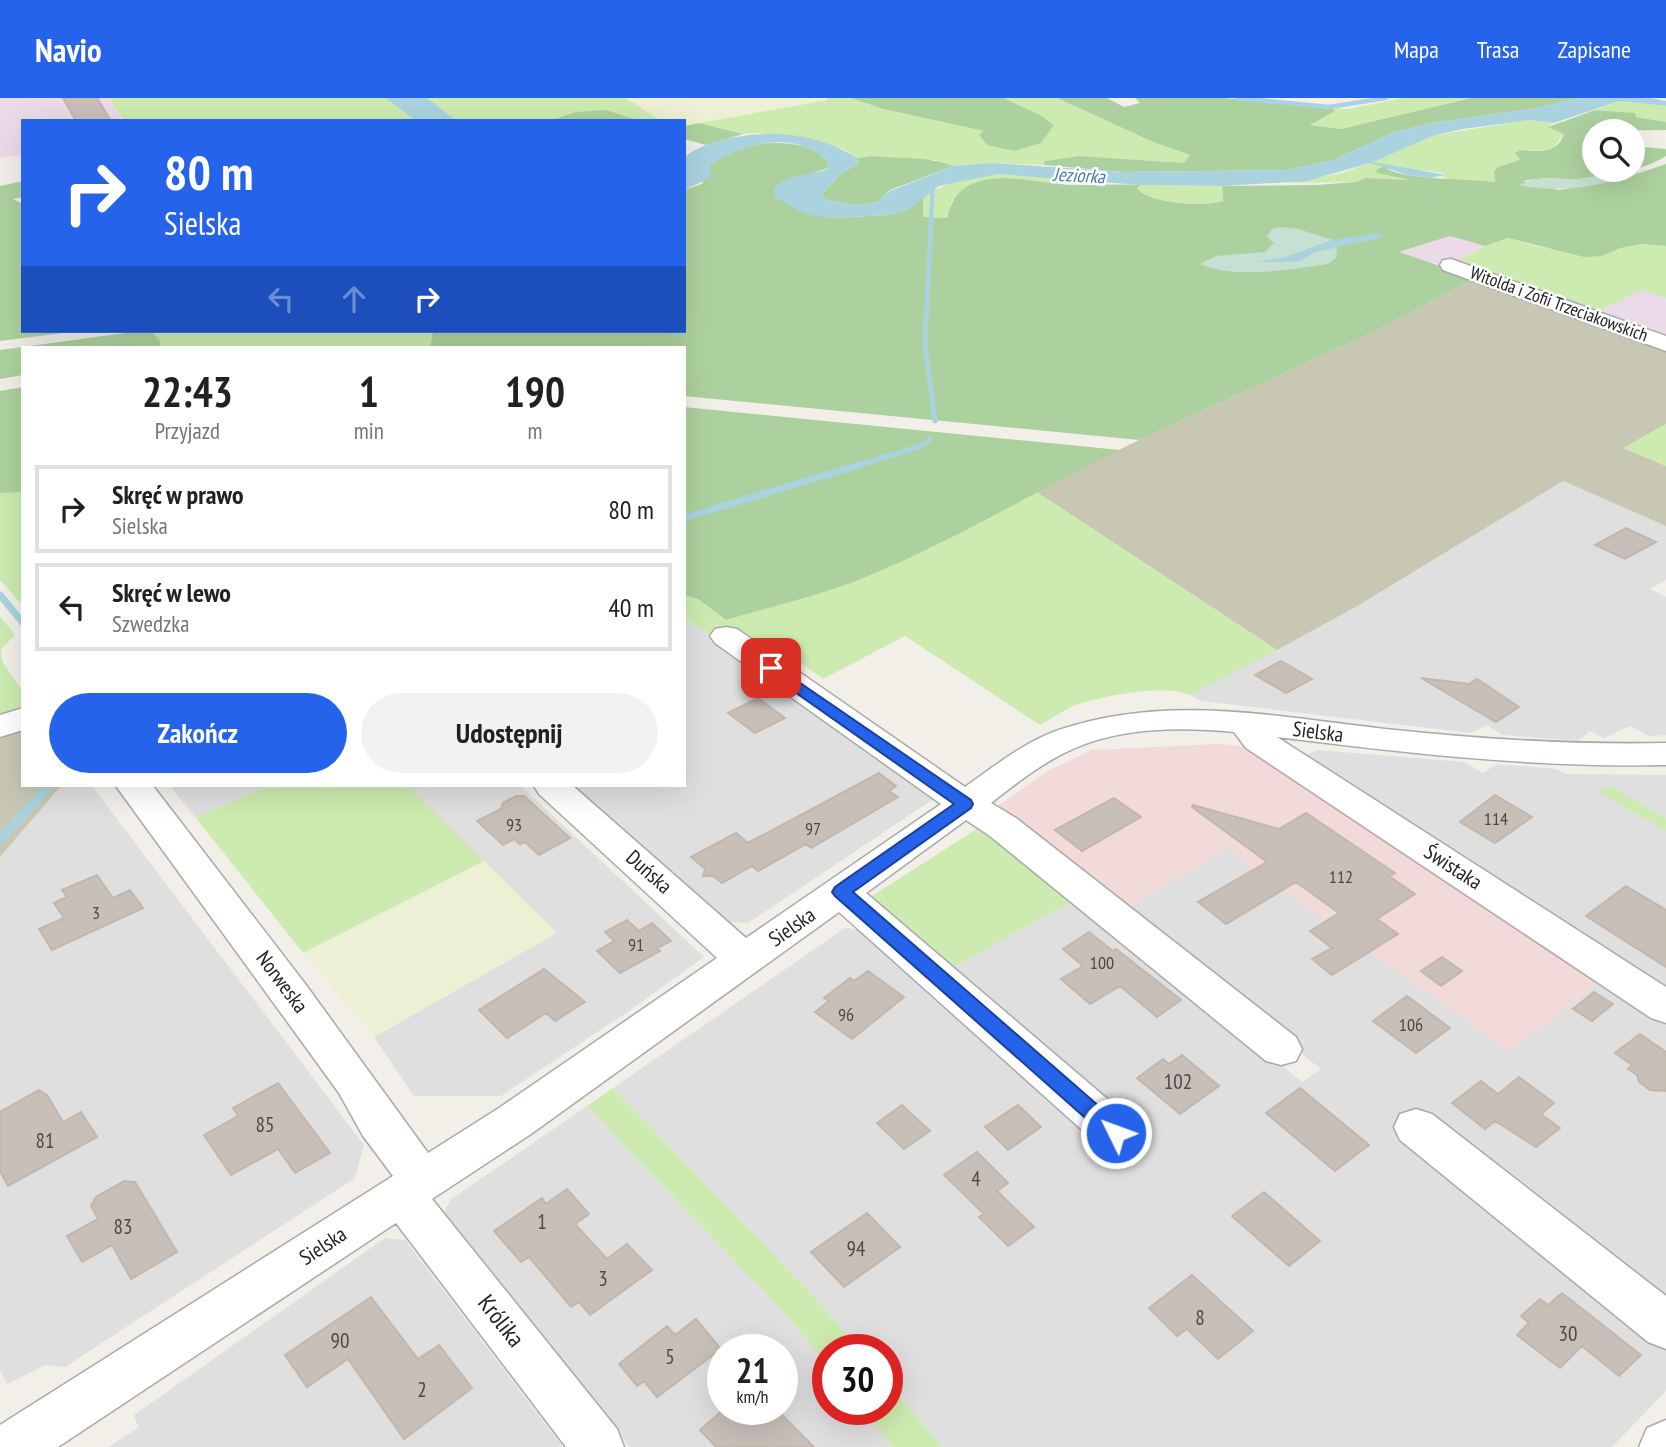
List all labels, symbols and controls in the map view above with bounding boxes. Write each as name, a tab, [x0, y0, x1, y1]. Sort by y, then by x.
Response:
text: Navio	[35, 28, 102, 71]
text: Mapa	[1394, 34, 1439, 65]
text: Trasa	[1477, 34, 1519, 65]
text: Zapisane	[1557, 34, 1631, 65]
map controls	[1582, 119, 1645, 182]
button: search	[1582, 119, 1645, 182]
text: 80 m	[164, 140, 253, 204]
icon: right	[49, 147, 140, 238]
water label: Jeziorka	[1052, 162, 1107, 188]
text: Sielska	[164, 202, 241, 244]
street label: Witolda i Zofii Trzeciakowskich	[1467, 261, 1651, 346]
icon: left	[262, 280, 300, 318]
icon: ahead	[335, 280, 373, 318]
icon: right	[408, 280, 446, 318]
text: 22:43	[142, 364, 233, 419]
text: 1	[359, 364, 379, 419]
text: 190	[505, 364, 565, 419]
text: Przyjazd	[155, 416, 220, 445]
text: min	[354, 416, 384, 445]
text: m	[527, 416, 542, 445]
text: Skręć w prawo	[112, 478, 243, 511]
icon: right	[53, 490, 91, 528]
text: 80 m	[608, 493, 654, 526]
text: Sielska	[112, 511, 168, 540]
text: Skręć w lewo	[112, 576, 231, 609]
icon: left	[53, 588, 91, 626]
text: 40 m	[608, 591, 654, 624]
text: Szwedzka	[112, 609, 189, 638]
pin	[741, 638, 801, 698]
icon: arrive	[752, 649, 790, 687]
button: Zakończ	[49, 693, 347, 773]
button: Udostępnij	[361, 693, 658, 773]
street label: Sielska	[1291, 715, 1345, 748]
house number: 114	[1484, 807, 1508, 830]
house number: 93	[506, 813, 522, 836]
house number: 97	[805, 817, 821, 840]
street label: Świstaka	[1419, 838, 1487, 895]
street label: Duńska	[621, 844, 678, 899]
house number: 112	[1329, 865, 1353, 888]
house number: 3	[92, 901, 100, 924]
street label: Sielska	[763, 901, 820, 952]
house number: 91	[628, 933, 644, 956]
street label: Norweska	[250, 945, 314, 1018]
house number: 100	[1090, 951, 1114, 974]
house number: 96	[838, 1003, 854, 1026]
house number: 106	[1399, 1013, 1423, 1036]
house number: 102	[1164, 1068, 1192, 1095]
position arrow	[1079, 1096, 1153, 1170]
house number: 85	[256, 1111, 274, 1138]
house number: 81	[36, 1127, 54, 1154]
house number: 4	[971, 1165, 981, 1192]
house number: 1	[537, 1208, 547, 1235]
house number: 83	[114, 1213, 132, 1240]
street label: Sielska	[294, 1220, 351, 1271]
house number: 94	[847, 1235, 866, 1262]
house number: 3	[598, 1265, 608, 1292]
street label: Królika	[471, 1288, 531, 1353]
house number: 8	[1195, 1304, 1205, 1331]
house number: 30	[1559, 1320, 1577, 1347]
house number: 90	[331, 1327, 349, 1354]
speed limit sign: 30	[812, 1334, 903, 1425]
house number: 5	[665, 1343, 675, 1370]
text: 21	[736, 1347, 769, 1393]
house number: 2	[417, 1376, 427, 1403]
text: km/h	[737, 1385, 768, 1408]

